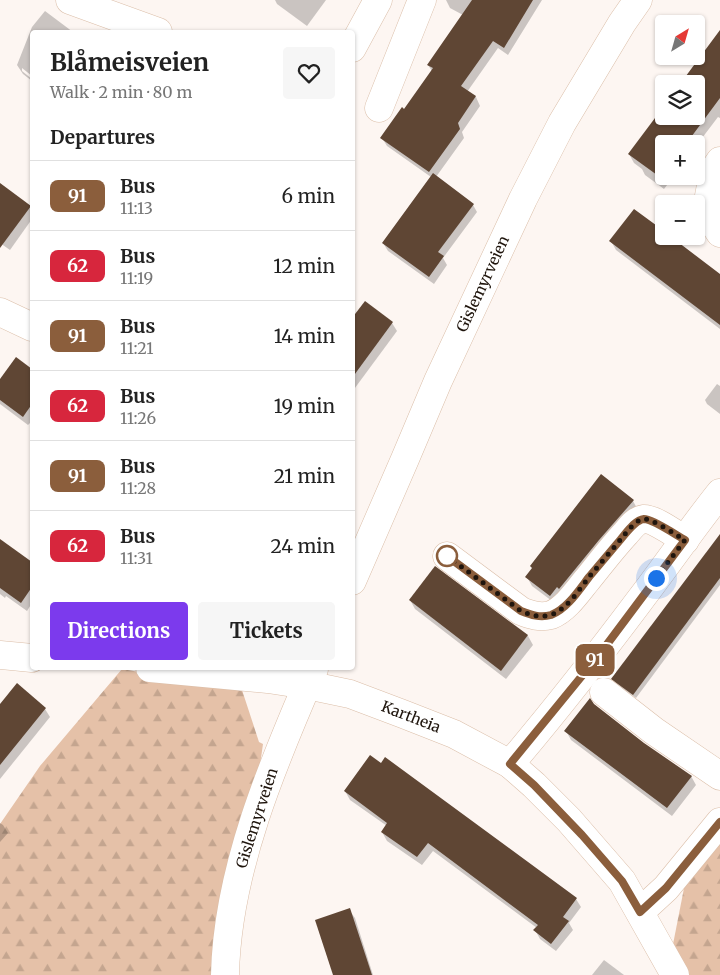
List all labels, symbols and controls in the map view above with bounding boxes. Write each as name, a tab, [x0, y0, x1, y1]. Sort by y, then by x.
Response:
north arrow	[655, 15, 705, 65]
map controls	[655, 15, 705, 245]
text: Blåmeisveien	[50, 47, 209, 78]
button: heart	[283, 47, 335, 99]
button: layers	[655, 75, 705, 125]
text: Walk · 2 min · 80 m	[50, 82, 192, 102]
text: Departures	[50, 125, 155, 149]
button: +	[655, 135, 705, 185]
text: Bus	[120, 174, 155, 198]
text: 91	[68, 184, 87, 207]
text: 6 min	[281, 184, 335, 208]
button: −	[655, 195, 705, 245]
text: 11:13	[120, 198, 153, 218]
street label: Gislemyrveien	[452, 232, 513, 335]
text: Bus	[120, 244, 155, 268]
text: 62	[67, 254, 88, 277]
text: 12 min	[273, 254, 335, 278]
text: 11:19	[120, 268, 153, 288]
text: Bus	[120, 314, 155, 338]
text: 91	[68, 324, 87, 347]
text: 14 min	[274, 324, 335, 348]
text: 11:21	[120, 338, 154, 358]
text: Bus	[120, 384, 155, 408]
text: 62	[67, 394, 88, 417]
text: 19 min	[274, 394, 335, 418]
text: 11:26	[120, 408, 156, 428]
text: Bus	[120, 454, 155, 478]
text: 91	[68, 464, 87, 487]
text: 21 min	[274, 464, 335, 488]
text: 11:28	[120, 478, 156, 498]
text: Bus	[120, 524, 155, 548]
text: 62	[67, 534, 88, 557]
text: 24 min	[270, 534, 335, 558]
unlabelled marker	[436, 545, 458, 567]
text: 11:31	[120, 548, 153, 568]
your location	[644, 566, 669, 591]
button: Directions	[50, 602, 188, 660]
button: Tickets	[198, 602, 335, 660]
line badge: 91	[572, 644, 618, 676]
text: 91	[586, 648, 604, 671]
street label: Kartheia	[379, 697, 443, 736]
street label: Gislemyrveien	[231, 765, 282, 870]

